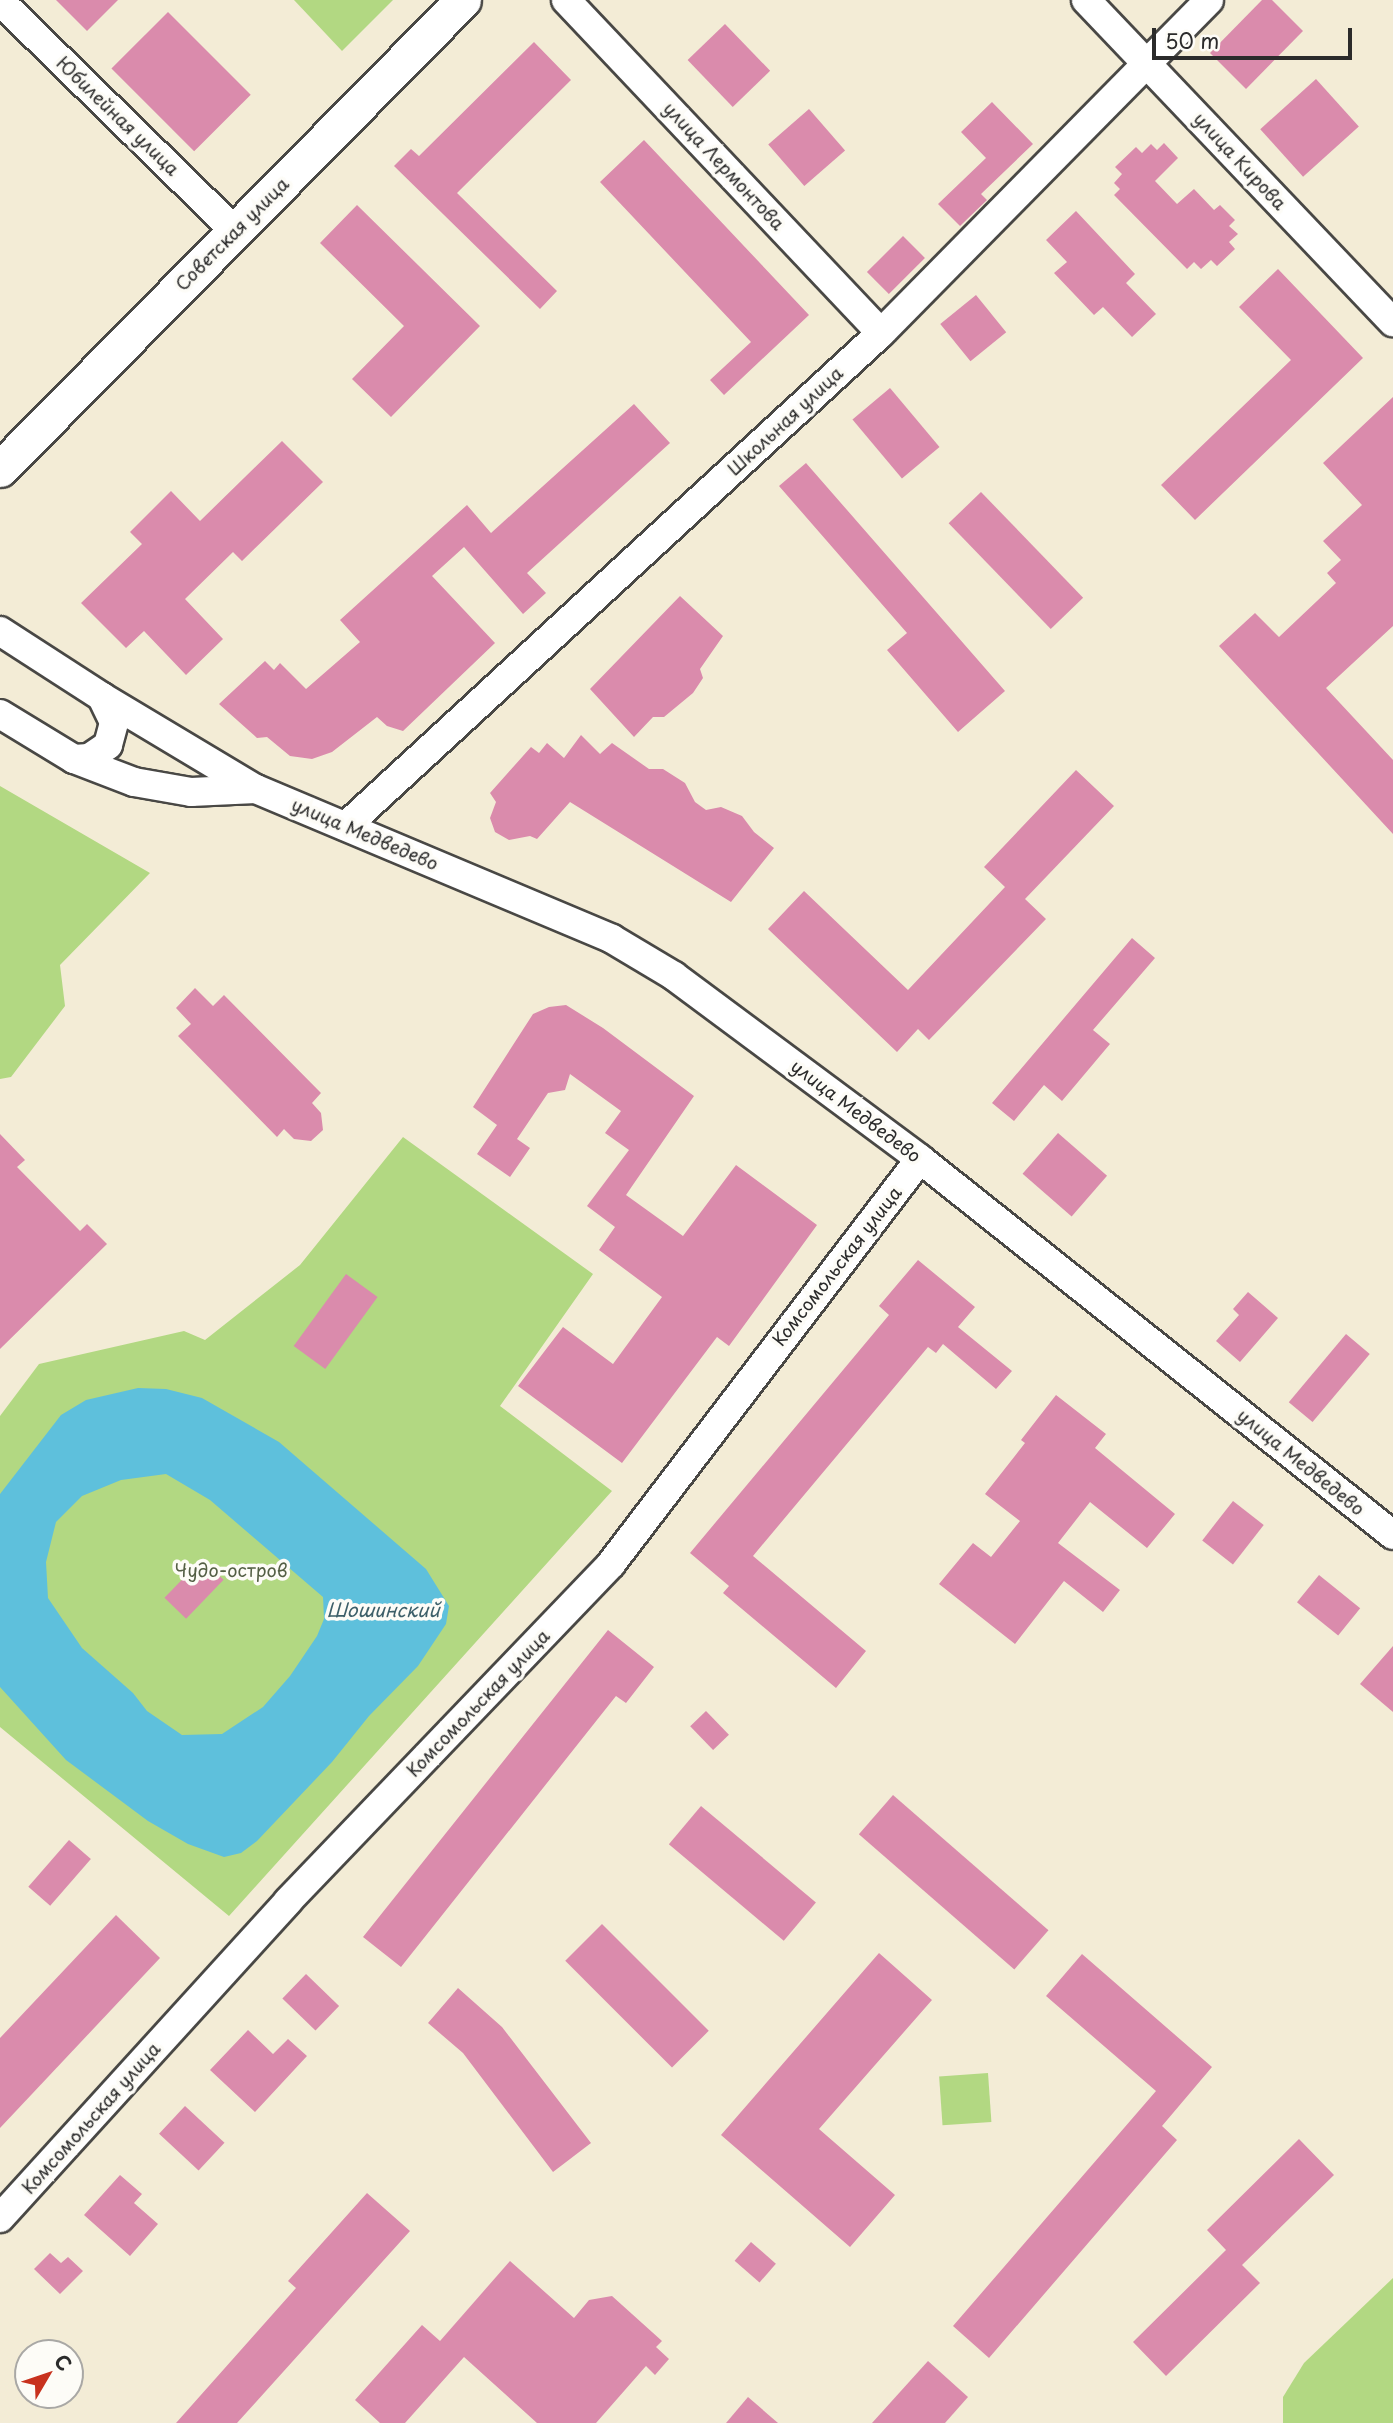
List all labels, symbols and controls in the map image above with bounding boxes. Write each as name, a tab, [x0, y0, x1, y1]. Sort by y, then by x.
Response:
scale bar	[1155, 14, 1354, 58]
text: 50 m	[1165, 24, 1219, 56]
street label: Юбилейная улица	[52, 52, 184, 180]
street label: улица Лермонтова	[659, 97, 789, 235]
street label: улица Кирова	[1189, 108, 1291, 214]
street label: Советская улица	[171, 173, 293, 295]
street label: Школьная улица	[723, 362, 847, 480]
street label: улица Медведево	[288, 793, 442, 875]
street label: улица Медведево	[786, 1055, 926, 1167]
street label: Комсомольская улица	[768, 1181, 906, 1351]
street label: улица Медведево	[1233, 1404, 1369, 1520]
park label: Чудо-остров	[174, 1559, 288, 1581]
water label: Шошинский	[326, 1599, 440, 1621]
street label: Комсомольская улица	[402, 1624, 554, 1782]
street label: Комсомольская улица	[17, 2037, 165, 2199]
north arrow	[14, 2339, 84, 2409]
text: С	[48, 2348, 79, 2376]

